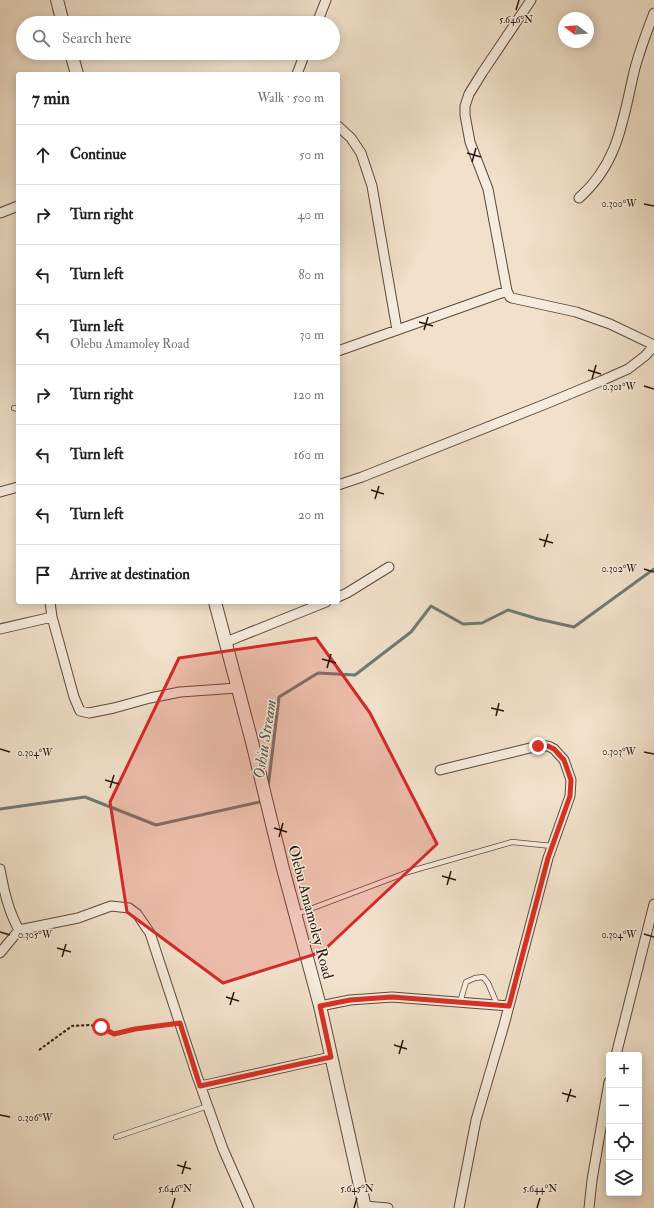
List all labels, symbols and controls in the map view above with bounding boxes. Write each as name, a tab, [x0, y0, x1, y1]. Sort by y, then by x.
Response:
north arrow	[558, 12, 594, 48]
text: 5.646°N	[499, 14, 533, 26]
search box	[16, 16, 340, 60]
icon: search	[30, 27, 52, 49]
text: Search here	[62, 29, 131, 48]
text: 7 min	[32, 88, 70, 109]
text: Walk · 500 m	[257, 90, 324, 106]
icon: ahead	[32, 144, 54, 166]
text: Continue	[70, 145, 126, 164]
text: 50 m	[299, 147, 324, 163]
text: 0.300°W	[602, 198, 637, 210]
icon: right	[32, 204, 54, 226]
text: Turn right	[70, 205, 133, 224]
text: 40 m	[298, 207, 324, 223]
icon: left	[32, 264, 54, 286]
text: Turn left	[70, 265, 124, 284]
text: 80 m	[298, 267, 324, 283]
text: Turn left	[70, 317, 124, 336]
icon: left	[32, 324, 54, 346]
text: 30 m	[300, 327, 324, 343]
text: Olebu Amamoley Road	[70, 336, 189, 352]
text: 0.301°W	[602, 381, 636, 393]
icon: right	[32, 384, 54, 406]
text: Turn right	[70, 385, 133, 404]
text: 120 m	[293, 387, 324, 403]
icon: left	[32, 444, 54, 466]
text: Turn left	[70, 445, 124, 464]
text: 160 m	[293, 447, 324, 463]
icon: left	[32, 504, 54, 526]
text: Turn left	[70, 505, 124, 524]
text: 20 m	[298, 507, 324, 523]
text: 0.302°W	[602, 563, 637, 575]
icon: arrive	[32, 564, 54, 586]
text: Arrive at destination	[70, 565, 190, 584]
water label: Oshiu Stream	[249, 698, 281, 780]
route end	[529, 737, 547, 755]
text: 0.303°W	[602, 746, 637, 758]
text: 0.304°W	[17, 747, 53, 759]
street label: Olebu Amamoley Road	[284, 843, 338, 982]
text: 0.305°W	[18, 929, 53, 941]
text: 0.304°W	[601, 929, 637, 941]
route start	[92, 1018, 110, 1036]
map controls	[606, 1052, 642, 1196]
button: +	[606, 1052, 642, 1088]
button: −	[606, 1088, 642, 1124]
text: 0.306°W	[18, 1112, 53, 1124]
button: locate	[606, 1124, 642, 1160]
button: layers	[606, 1160, 642, 1196]
text: 5.646°N	[158, 1183, 192, 1195]
text: 5.645°N	[340, 1183, 374, 1195]
text: 5.644°N	[523, 1183, 557, 1195]

